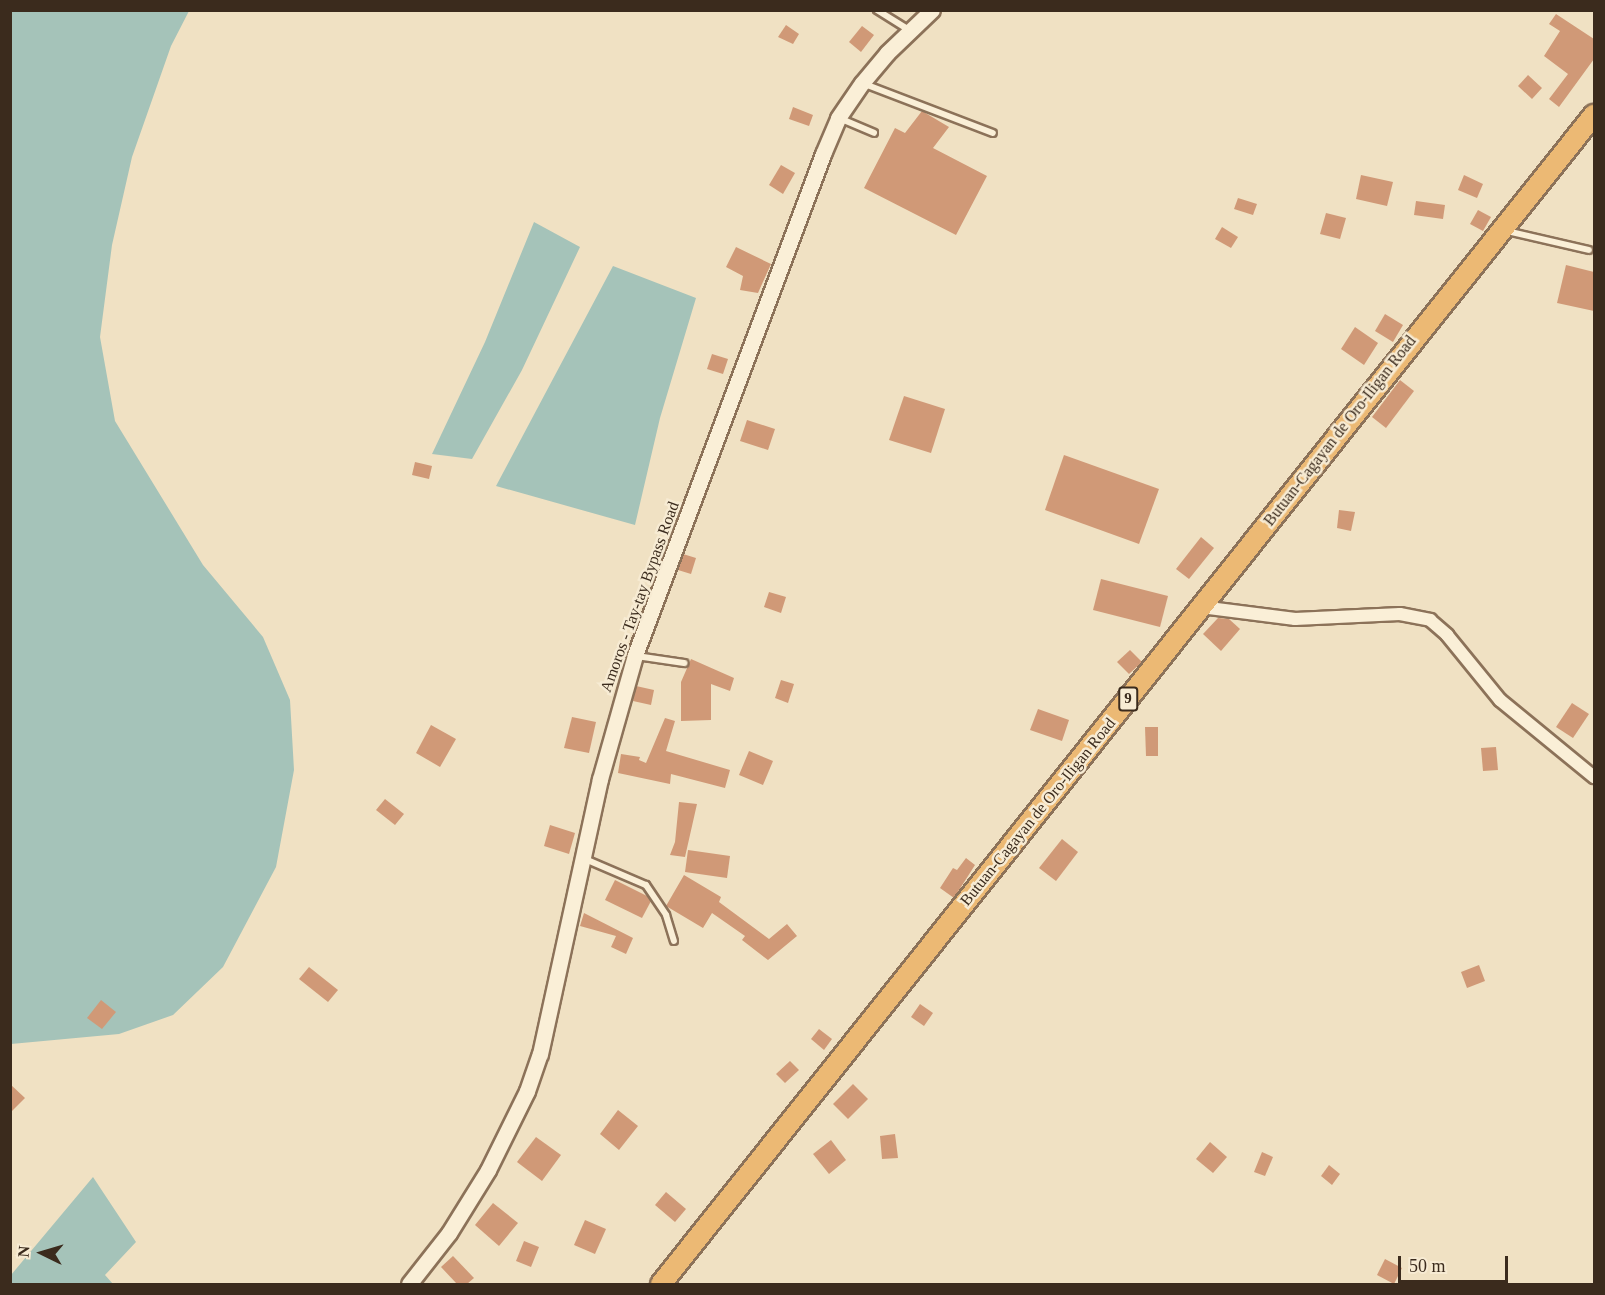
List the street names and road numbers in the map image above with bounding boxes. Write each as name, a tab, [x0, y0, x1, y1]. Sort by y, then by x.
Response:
street label: Butuan-Cagayan de Oro-Iligan Road	[1260, 332, 1420, 530]
street label: Amoros - Tay-tay Bypass Road	[597, 499, 683, 695]
road number: 9	[1118, 687, 1138, 711]
street label: Butuan-Cagayan de Oro-Iligan Road	[956, 714, 1120, 910]

